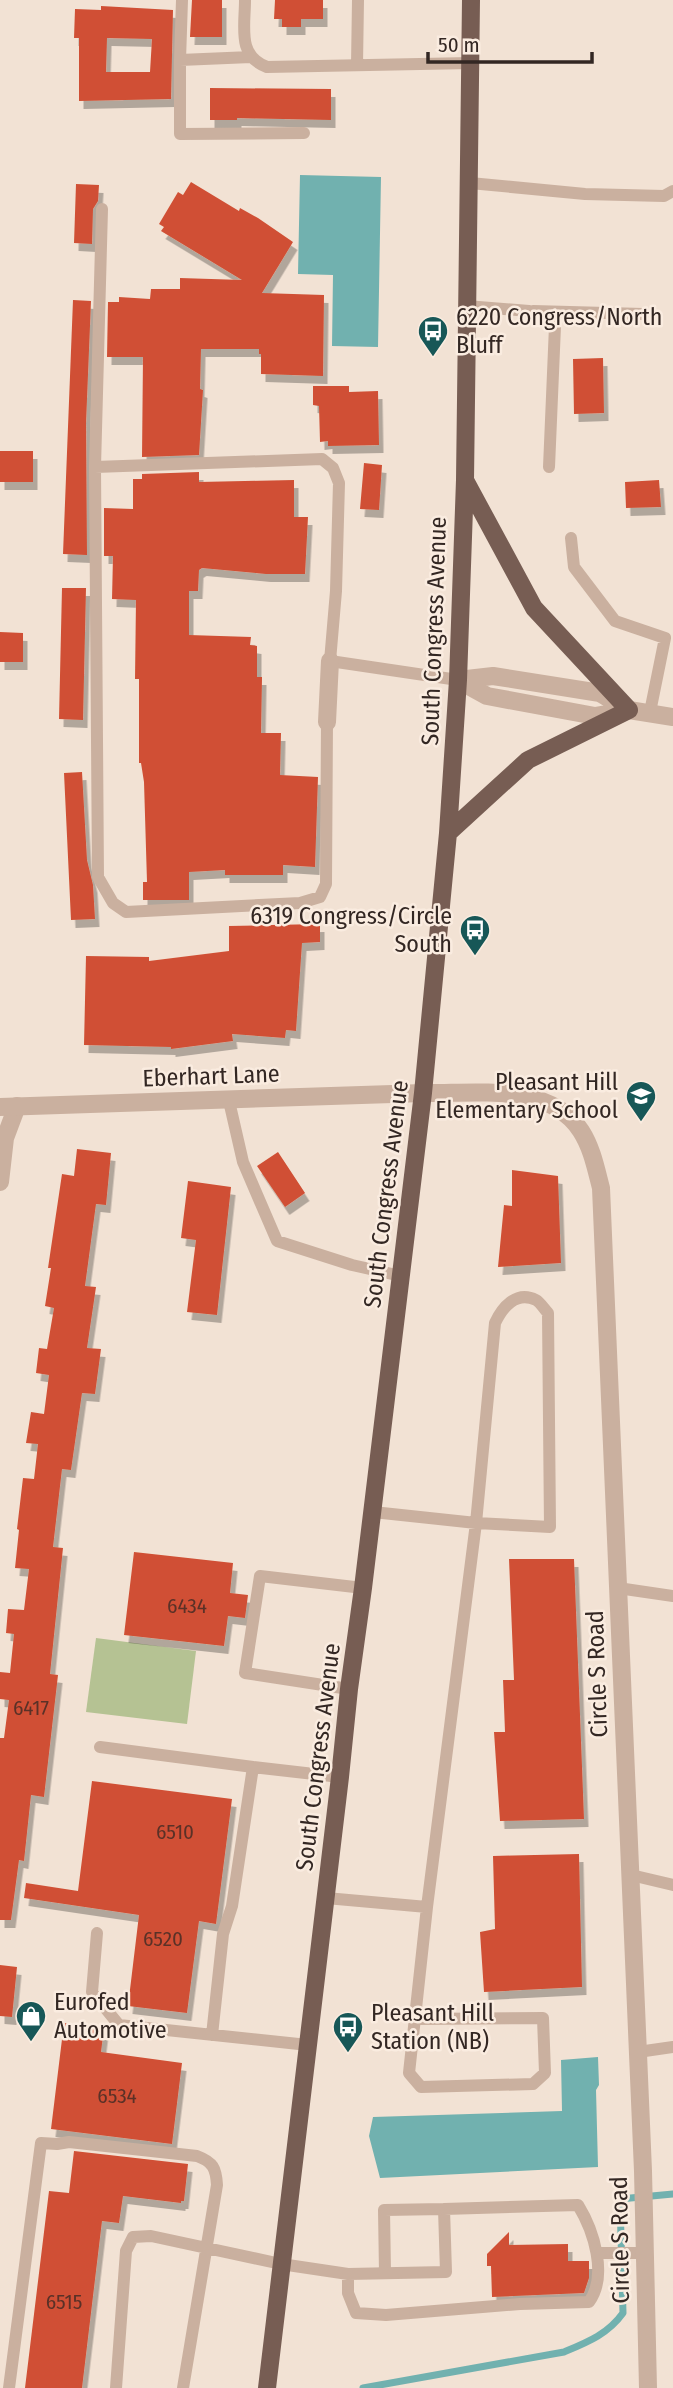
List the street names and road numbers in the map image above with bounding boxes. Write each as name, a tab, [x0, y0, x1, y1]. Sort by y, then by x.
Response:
street label: South Congress Avenue	[416, 516, 452, 746]
street label: Eberhart Lane	[142, 1060, 280, 1092]
street label: South Congress Avenue	[358, 1079, 414, 1309]
street label: Circle S Road	[581, 1610, 613, 1738]
street label: South Congress Avenue	[290, 1642, 346, 1872]
street label: Circle S Road	[605, 2176, 635, 2304]

